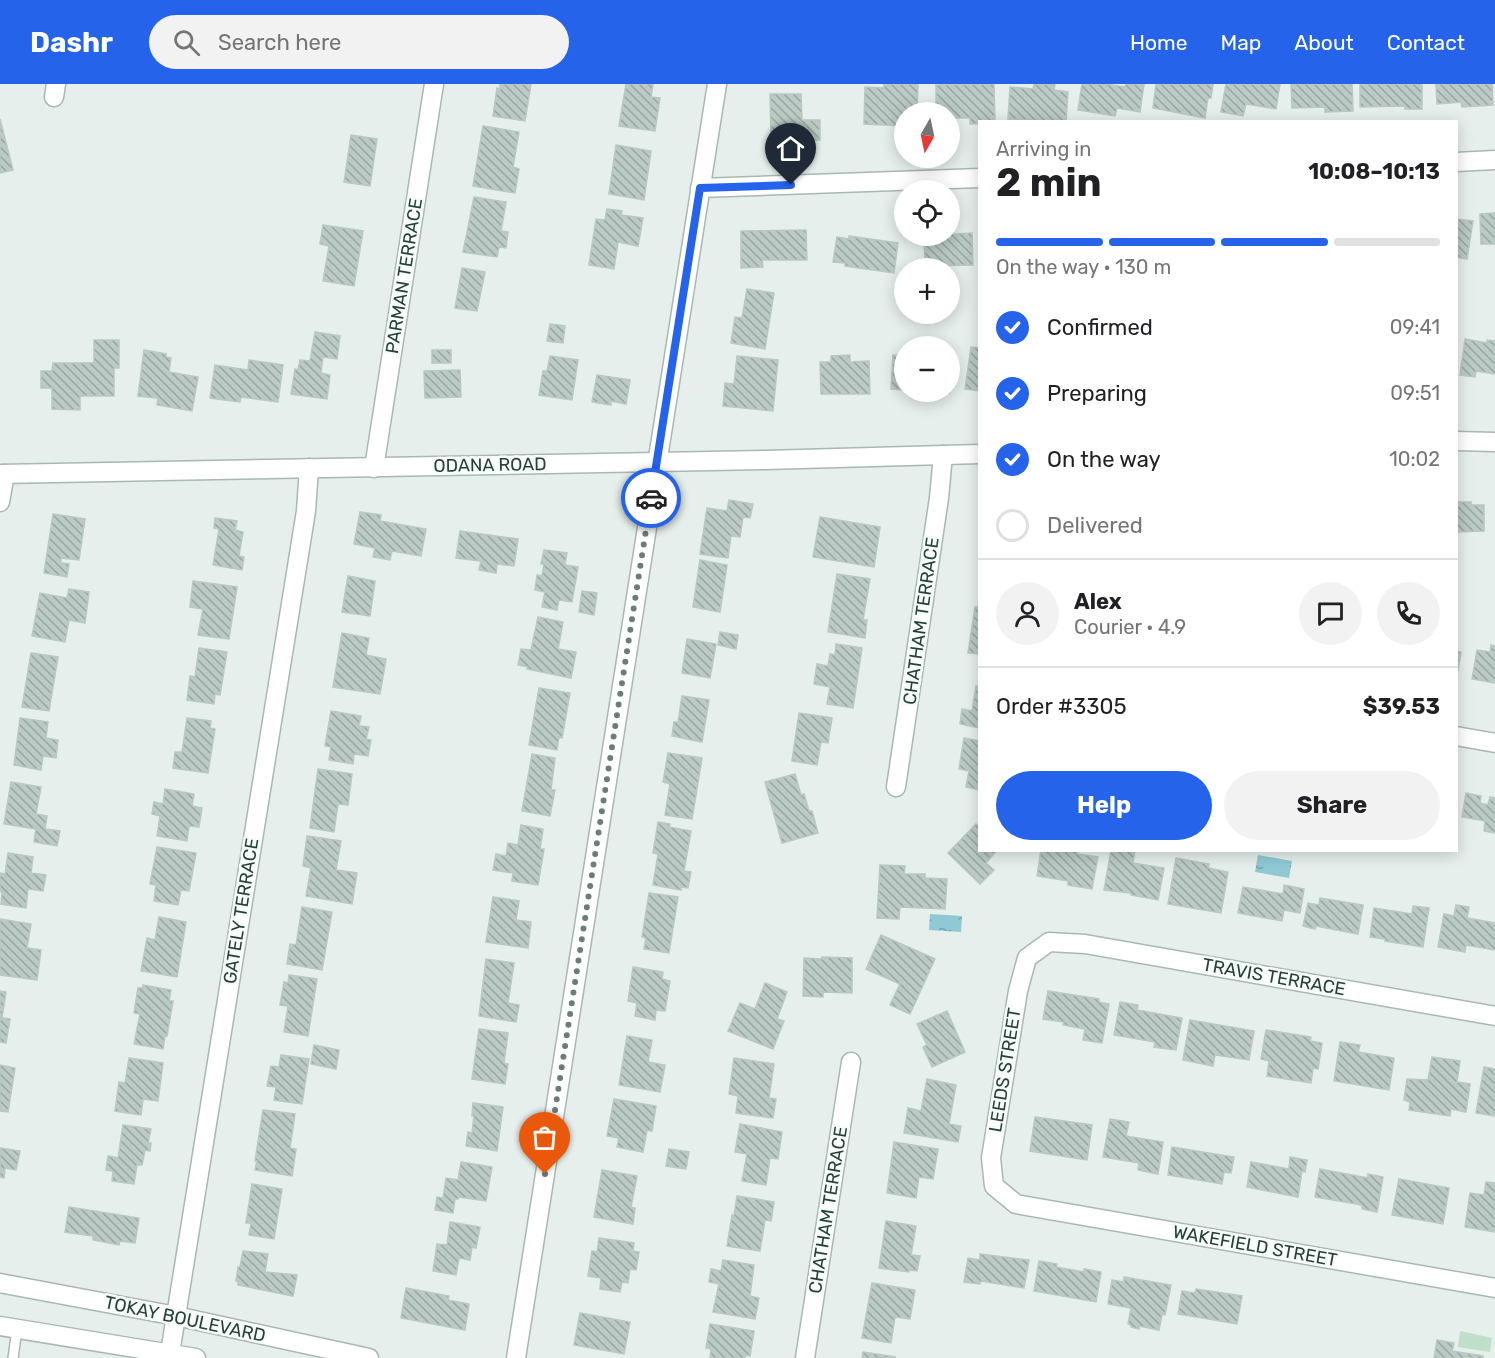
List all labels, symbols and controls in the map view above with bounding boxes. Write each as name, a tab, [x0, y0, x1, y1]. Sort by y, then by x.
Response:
search box	[149, 15, 569, 69]
text: Dashr	[30, 26, 113, 59]
icon: search	[170, 26, 203, 59]
text: Search here	[218, 29, 341, 56]
text: Home	[1130, 30, 1187, 55]
text: Map	[1220, 30, 1261, 55]
text: About	[1294, 30, 1354, 55]
text: Contact	[1387, 30, 1465, 55]
north arrow	[894, 102, 960, 168]
map controls	[894, 102, 960, 402]
pin	[765, 123, 816, 185]
icon: home	[774, 132, 807, 165]
text: Arriving in	[996, 137, 1091, 161]
text: 10:08–10:13	[1308, 158, 1440, 185]
text: 2 min	[996, 160, 1102, 206]
button: locate	[894, 180, 960, 246]
street label: PARMAN TERRACE	[381, 197, 427, 355]
text: On the way · 130 m	[996, 255, 1171, 279]
button: +	[894, 258, 960, 324]
icon: check	[996, 311, 1029, 344]
text: Confirmed	[1047, 314, 1153, 341]
text: 09:41	[1390, 315, 1440, 339]
button: −	[894, 336, 960, 402]
icon: check	[996, 377, 1029, 410]
text: Preparing	[1047, 380, 1147, 407]
text: 09:51	[1390, 381, 1440, 405]
icon: check	[996, 443, 1029, 476]
text: On the way	[1047, 446, 1161, 473]
text: 10:02	[1389, 447, 1440, 471]
street label: ODANA ROAD	[433, 453, 547, 477]
courier	[621, 468, 681, 528]
icon: car	[635, 482, 668, 515]
text: Delivered	[1047, 512, 1143, 539]
street label: CHATHAM TERRACE	[898, 536, 944, 706]
button: person	[996, 582, 1059, 645]
button: chat	[1299, 582, 1362, 645]
button: phone	[1377, 582, 1440, 645]
text: Alex	[1074, 588, 1122, 615]
text: Courier · 4.9	[1074, 615, 1186, 639]
text: Order #3305	[996, 693, 1127, 720]
text: $39.53	[1363, 693, 1440, 720]
button: Help	[996, 771, 1212, 840]
button: Share	[1224, 771, 1440, 840]
street label: GATELY TERRACE	[219, 837, 263, 985]
street label: TRAVIS TERRACE	[1201, 954, 1347, 1000]
street label: LEEDS STREET	[984, 1006, 1026, 1134]
pin	[519, 1112, 570, 1174]
icon: bag	[528, 1121, 561, 1154]
street label: CHATHAM TERRACE	[804, 1125, 852, 1295]
street label: WAKEFIELD STREET	[1171, 1221, 1339, 1271]
street label: TOKAY BOULEVARD	[102, 1291, 268, 1347]

